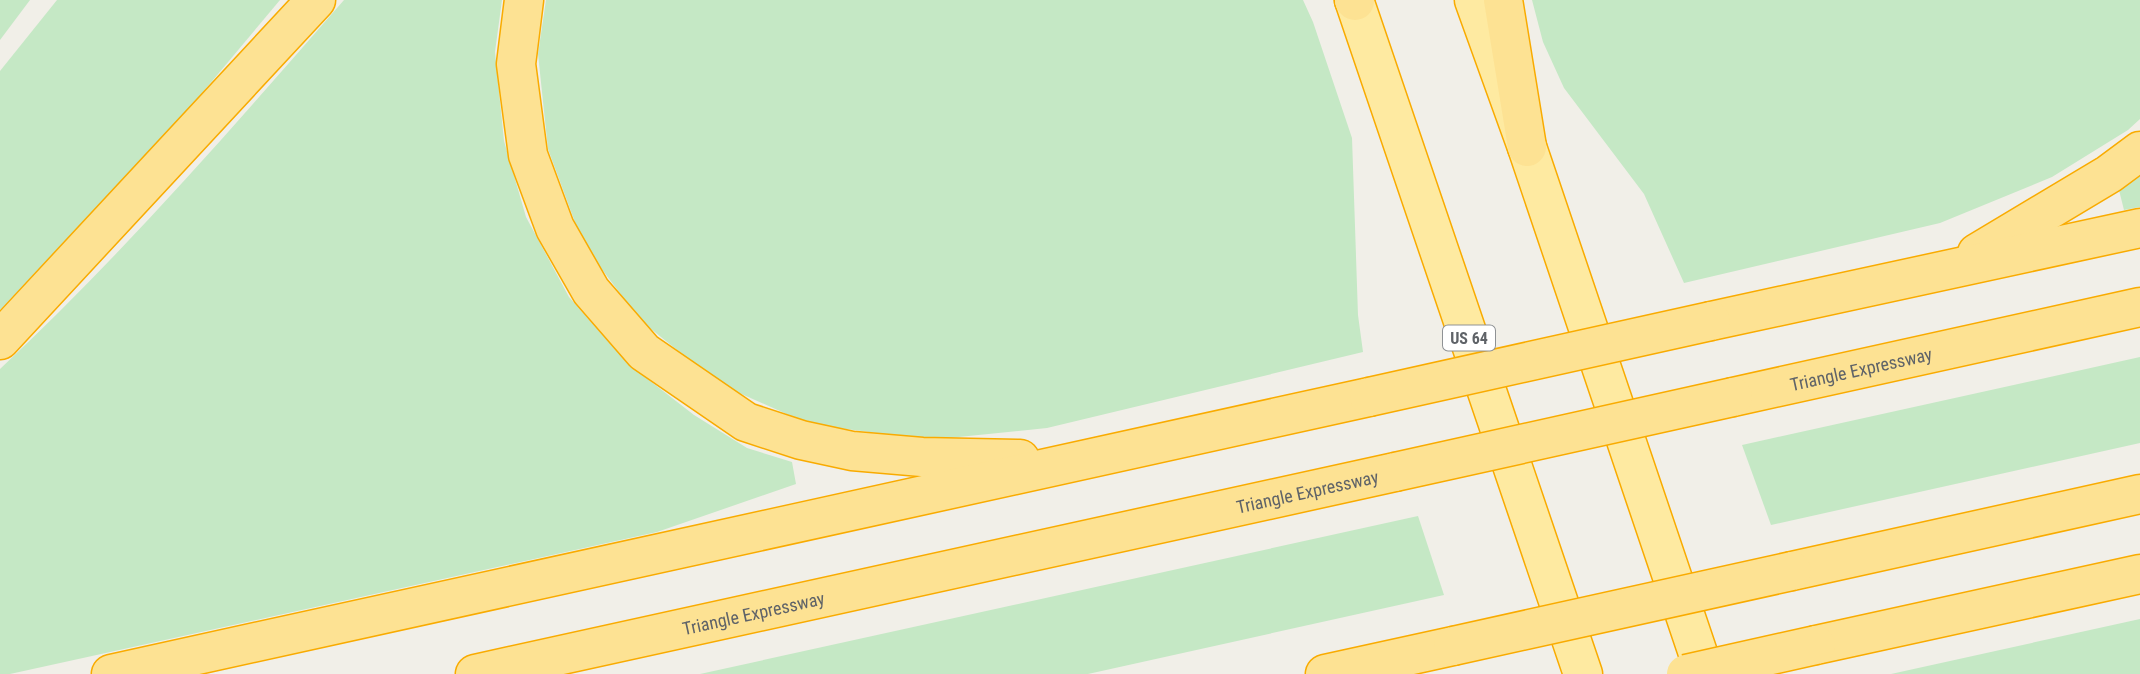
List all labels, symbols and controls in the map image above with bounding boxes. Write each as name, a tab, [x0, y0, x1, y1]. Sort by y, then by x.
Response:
road number: US 64	[1443, 326, 1495, 350]
street label: Triangle Expressway	[1788, 343, 1934, 395]
street label: Triangle Expressway	[1234, 465, 1381, 517]
street label: Triangle Expressway	[680, 587, 827, 639]

